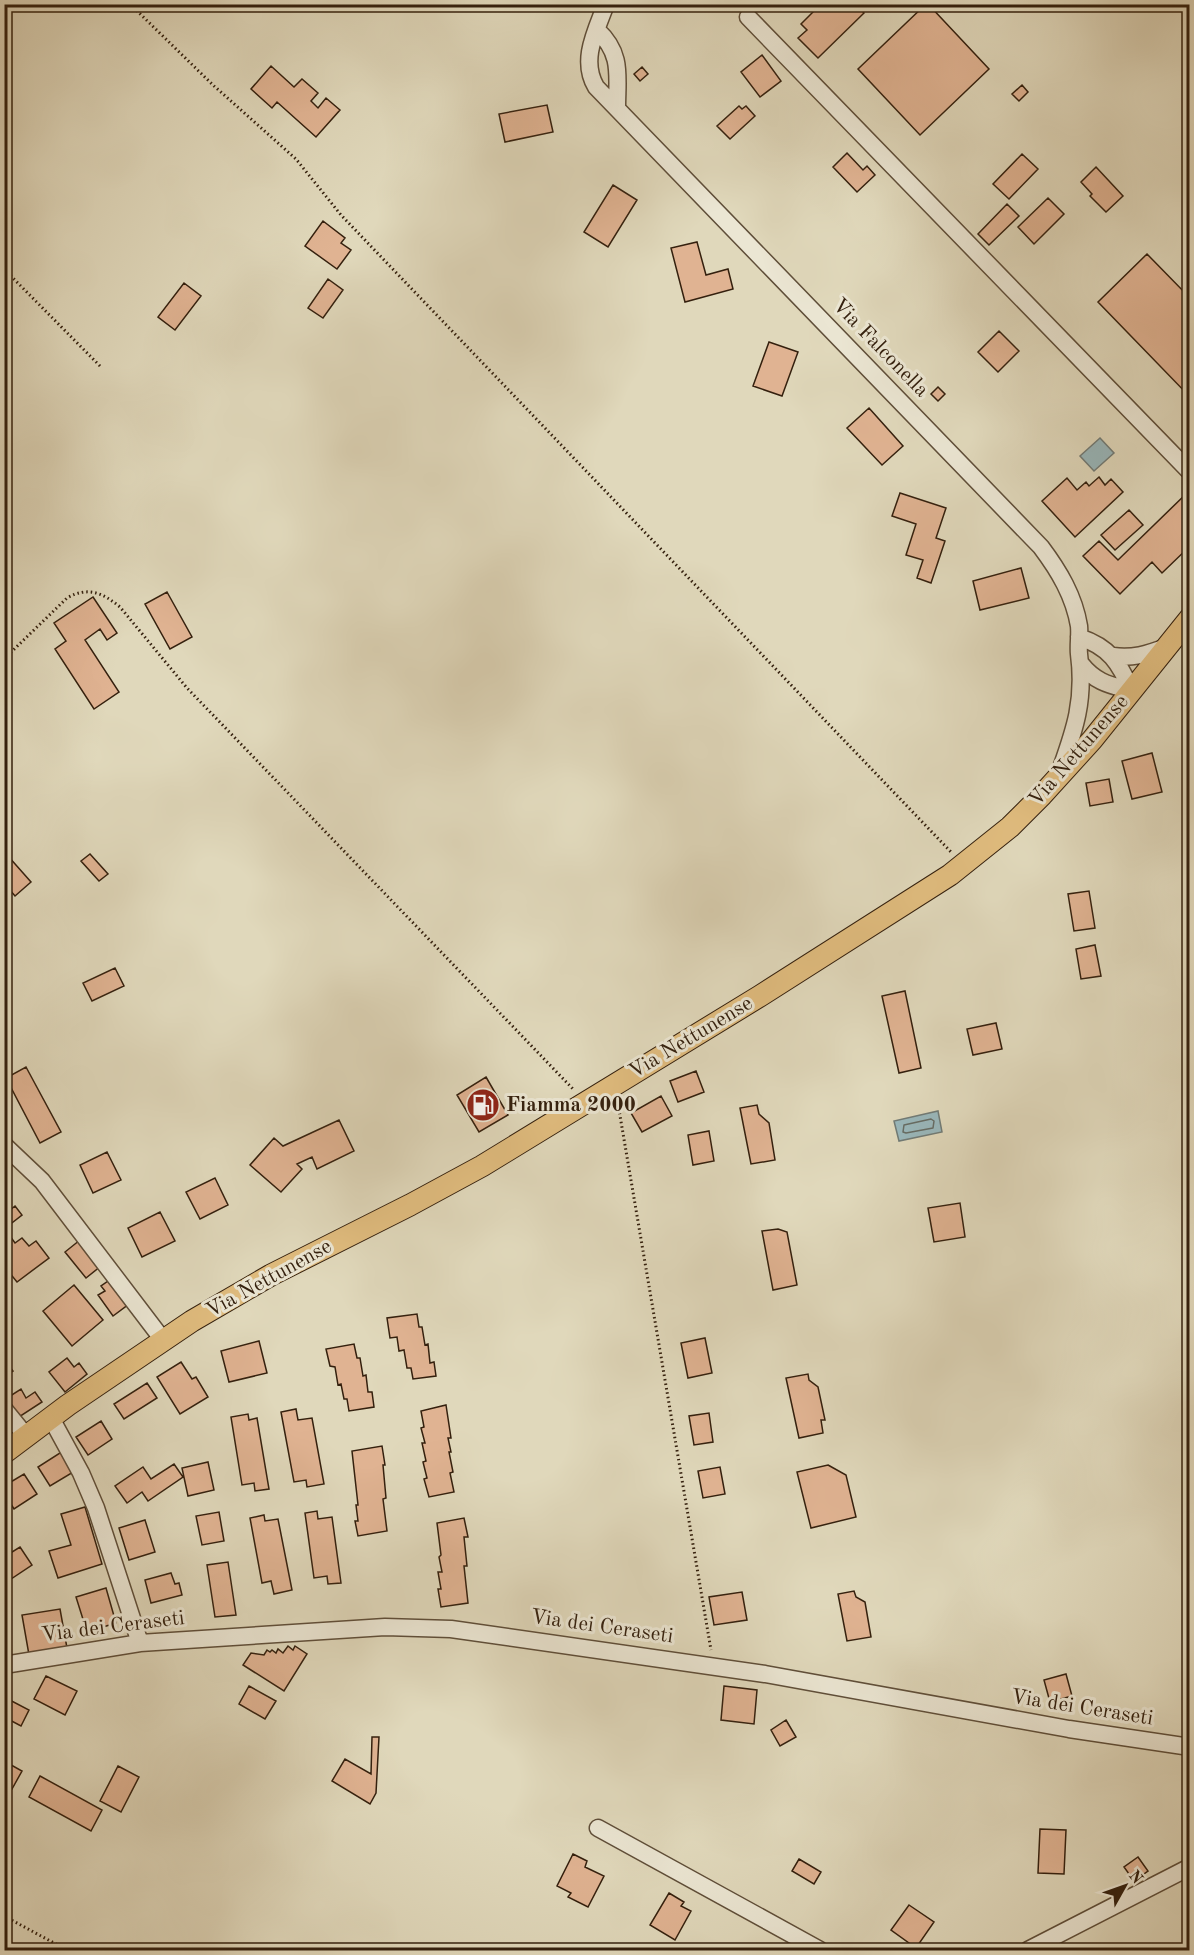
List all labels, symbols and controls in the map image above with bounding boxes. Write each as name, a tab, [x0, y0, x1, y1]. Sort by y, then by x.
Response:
street label: Via Falconella	[828, 295, 932, 401]
street label: Via Nettunense	[1025, 691, 1133, 811]
street label: Via Nettunense	[626, 993, 756, 1083]
fuel station icon: Fiamma 2000	[465, 1087, 501, 1123]
place label: Fiamma 2000	[506, 1095, 636, 1116]
street label: Via Nettunense	[203, 1236, 335, 1322]
street label: Via dei Ceraseti	[529, 1607, 675, 1647]
street label: Via dei Ceraseti	[40, 1608, 186, 1646]
street label: Via dei Ceraseti	[1009, 1686, 1155, 1730]
north arrow	[1095, 1856, 1155, 1916]
text: N	[1125, 1868, 1146, 1888]

